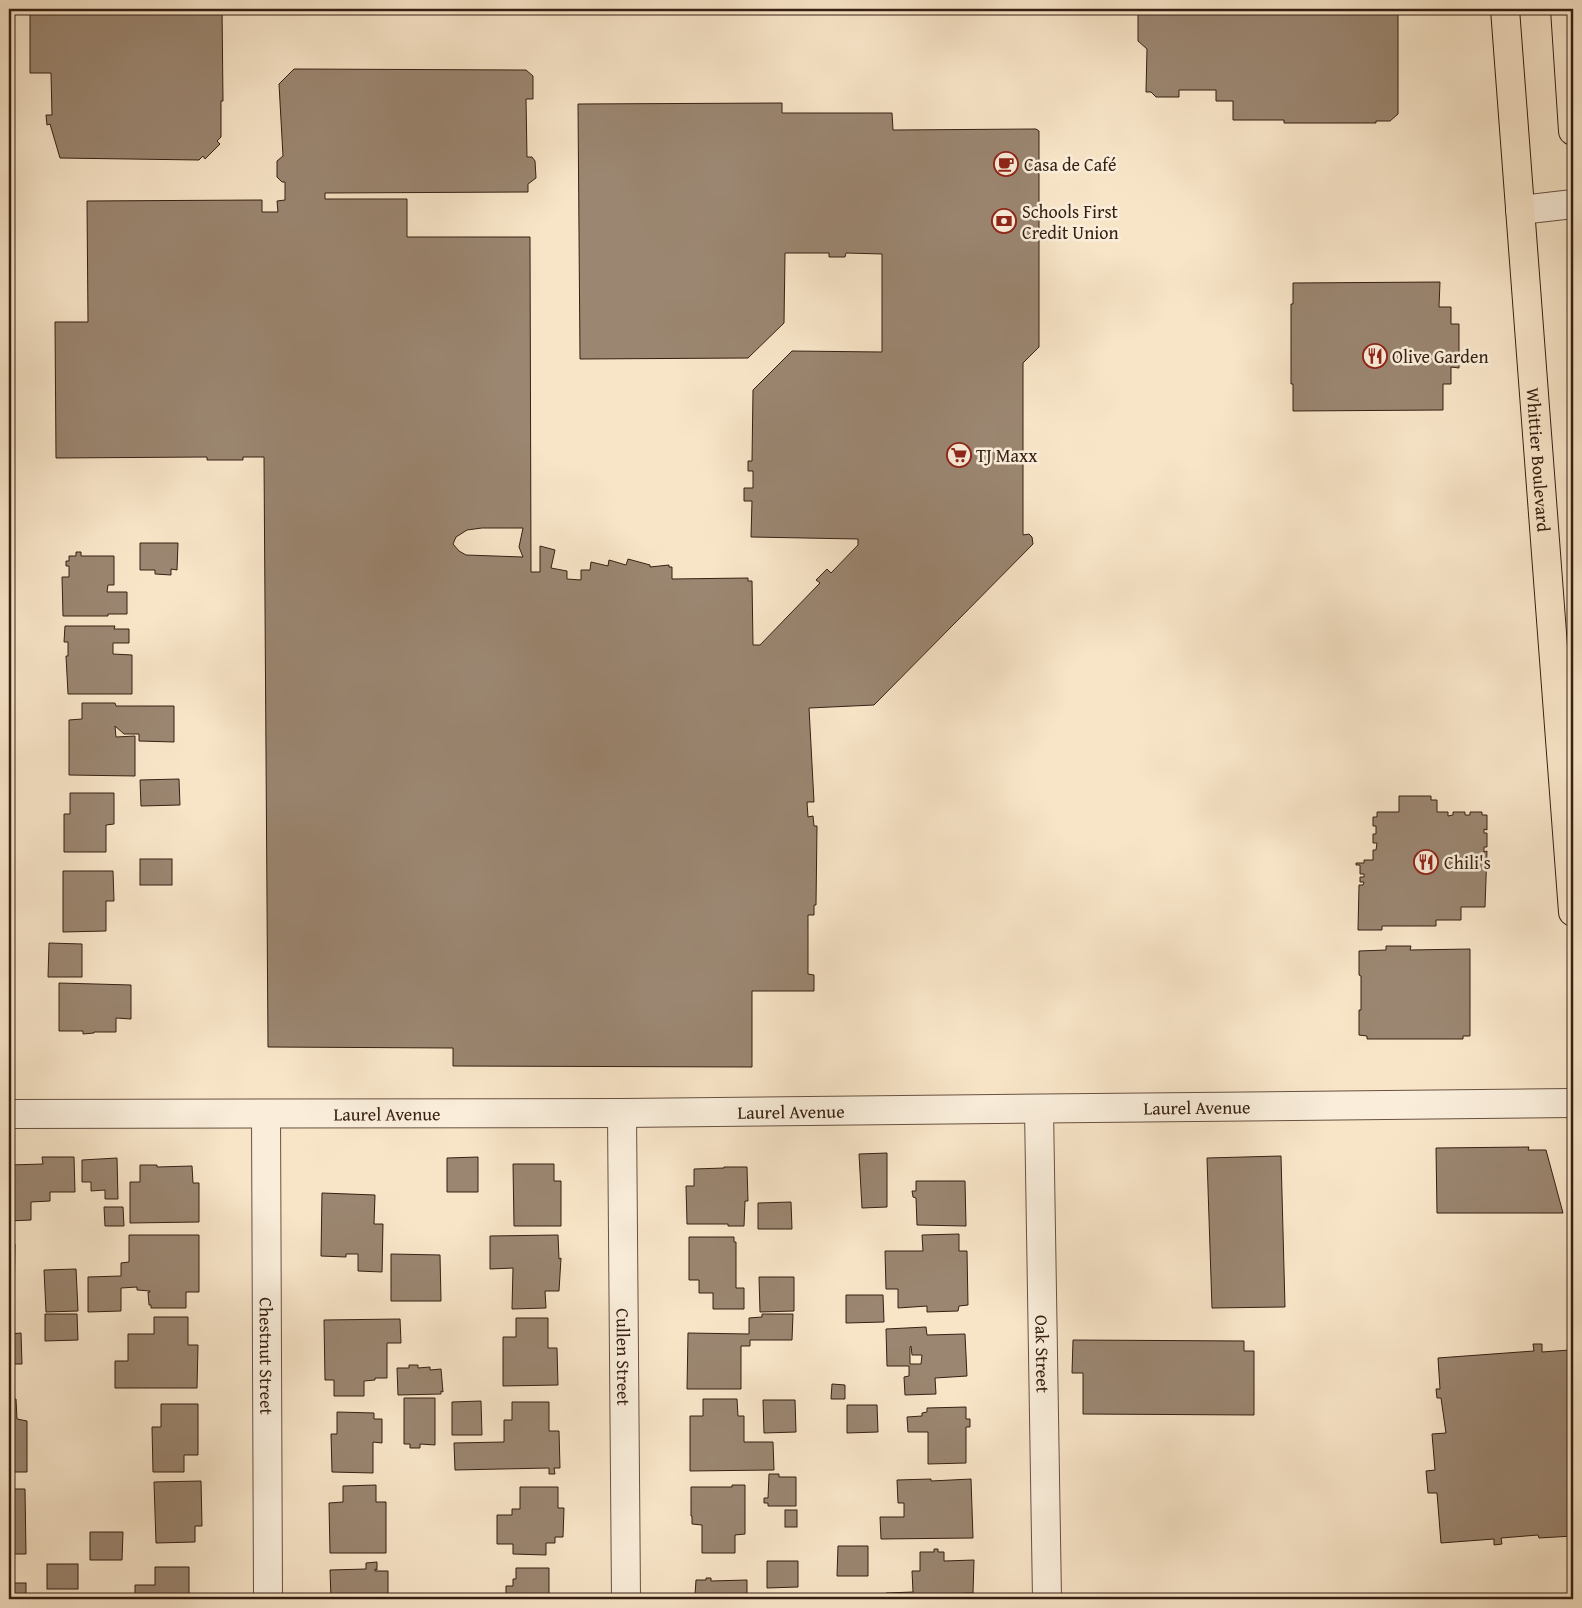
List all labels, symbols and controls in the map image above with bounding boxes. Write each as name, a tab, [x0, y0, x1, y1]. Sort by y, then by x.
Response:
cafe icon: Casa de Café	[993, 151, 1019, 177]
place label: Casa de Café	[1024, 151, 1116, 178]
place label: Schools First Credit Union	[1022, 198, 1119, 246]
bank icon: Schools First Credit Union	[991, 208, 1017, 234]
restaurant icon: Olive Garden	[1362, 343, 1388, 369]
place label: Olive Garden	[1392, 343, 1489, 370]
street label: Whittier Boulevard	[1520, 387, 1558, 533]
supermarket icon: TJ Maxx	[946, 442, 972, 468]
place label: TJ Maxx	[976, 442, 1038, 469]
restaurant icon: Chili's	[1413, 849, 1439, 875]
place label: Chili's	[1444, 849, 1491, 876]
street label: Laurel Avenue	[1143, 1093, 1251, 1121]
street label: Laurel Avenue	[737, 1097, 845, 1125]
street label: Laurel Avenue	[333, 1100, 441, 1127]
street label: Chestnut Street	[253, 1297, 281, 1416]
street label: Cullen Street	[610, 1308, 638, 1407]
street label: Oak Street	[1029, 1315, 1057, 1394]

